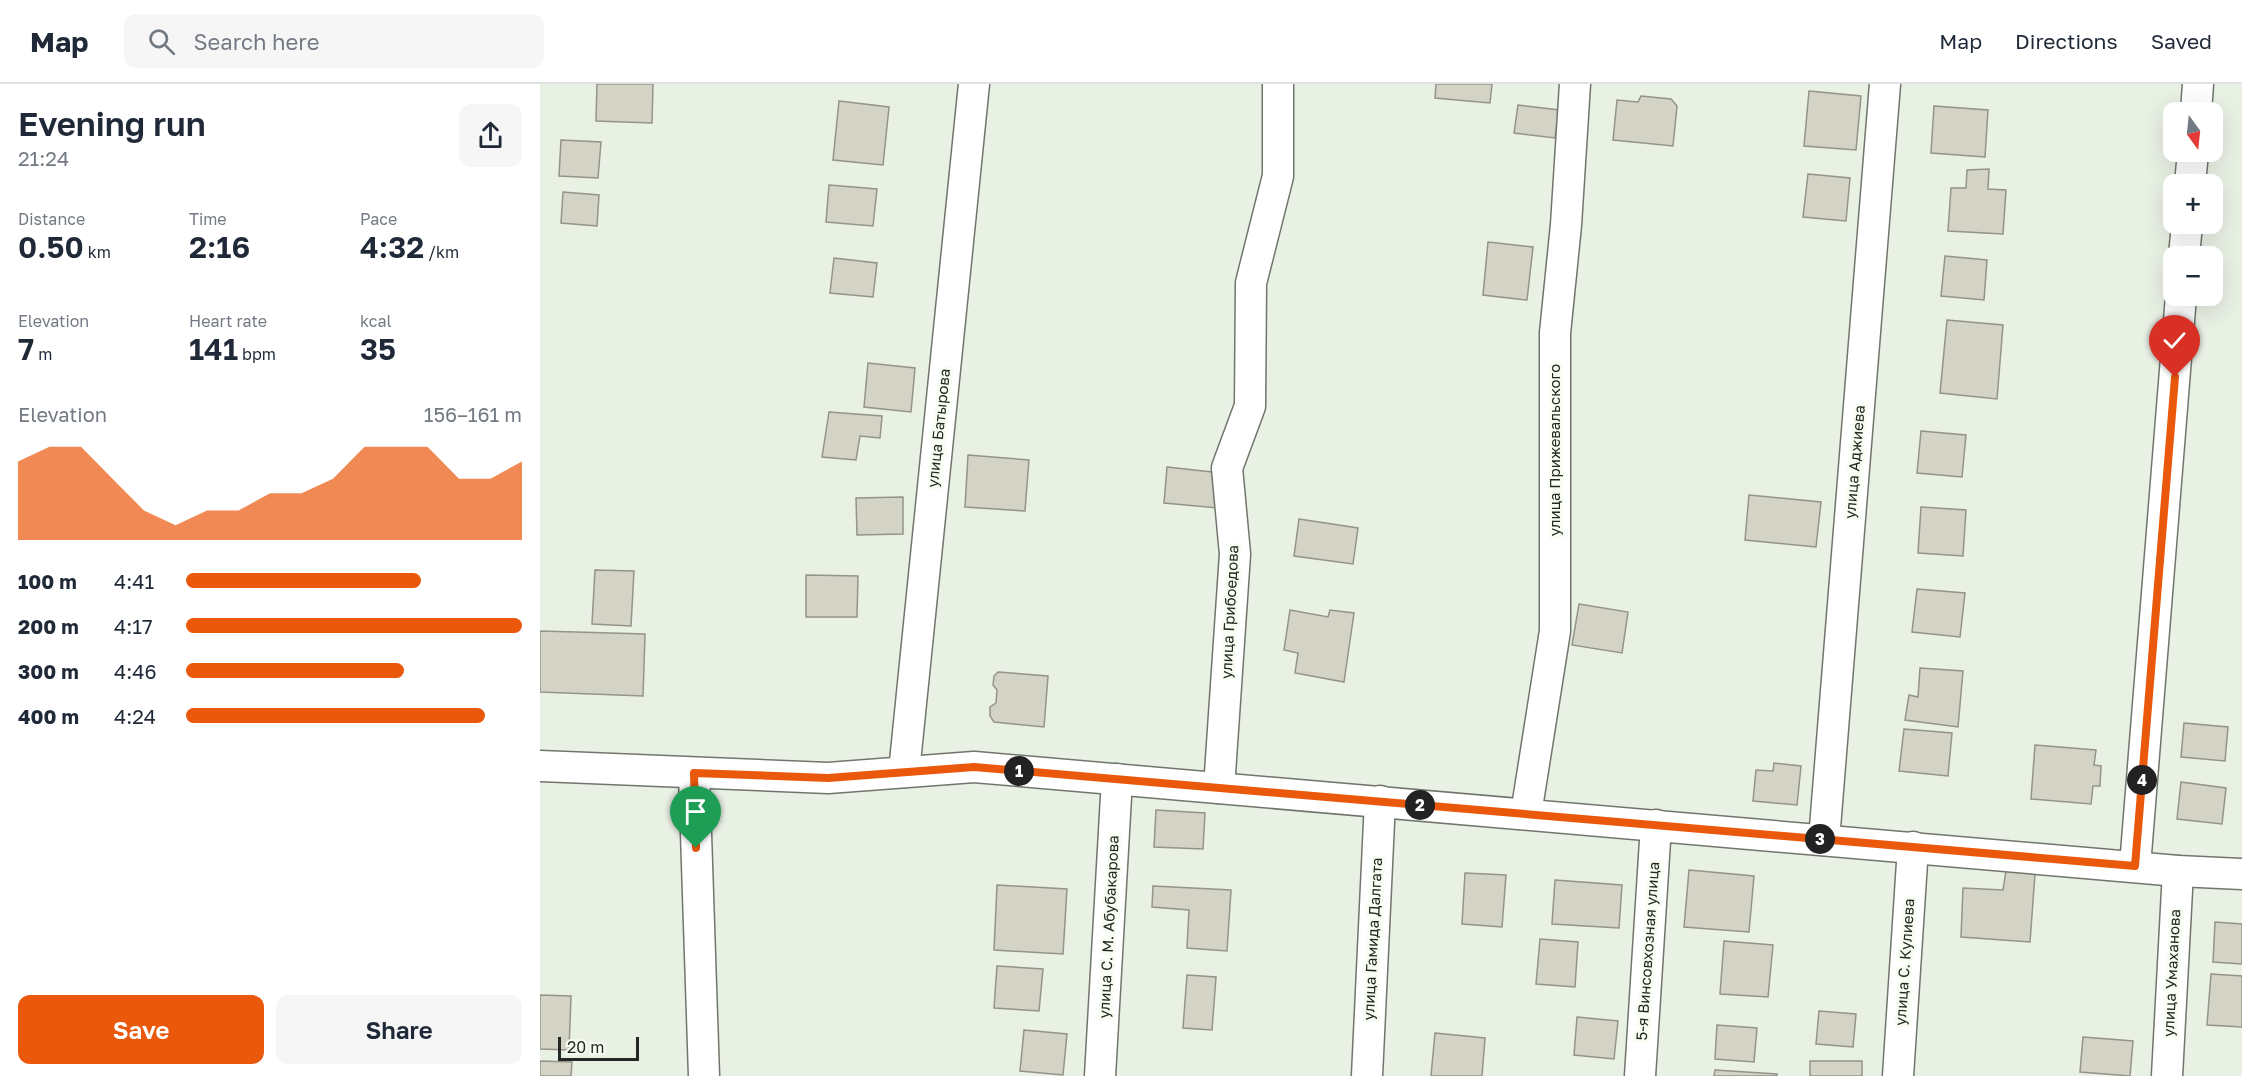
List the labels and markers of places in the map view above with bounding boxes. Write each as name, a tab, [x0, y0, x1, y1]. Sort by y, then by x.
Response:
pin	[2149, 315, 2200, 377]
pin: 1	[1004, 756, 1034, 786]
pin: 4	[2127, 765, 2157, 795]
pin	[670, 786, 721, 848]
pin: 2	[1405, 790, 1435, 820]
pin: 3	[1805, 824, 1835, 854]

